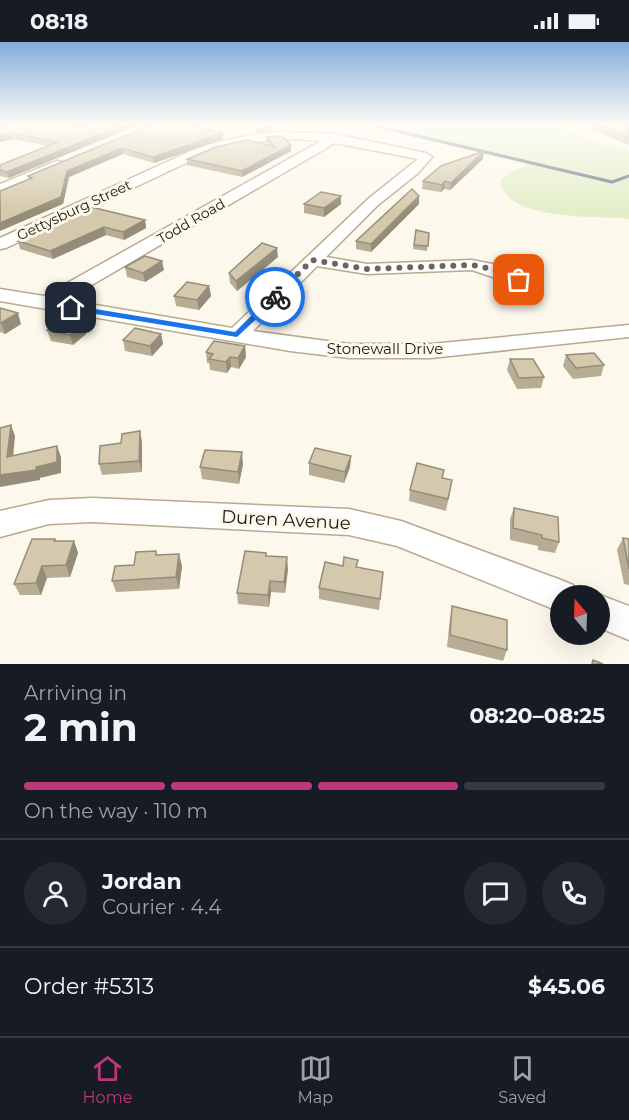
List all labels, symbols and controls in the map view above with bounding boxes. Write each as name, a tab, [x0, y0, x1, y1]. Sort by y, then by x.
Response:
text: 08:18	[30, 8, 88, 35]
street label: Gettysburg Street	[14, 175, 134, 244]
street label: Todd Road	[154, 194, 228, 248]
pin	[493, 254, 544, 305]
icon: bag	[502, 263, 535, 296]
courier	[245, 267, 305, 327]
icon: bike	[259, 281, 292, 314]
pin	[45, 282, 96, 333]
icon: home	[54, 291, 87, 324]
street label: Stonewall Drive	[327, 339, 443, 358]
street label: Duren Avenue	[221, 506, 351, 534]
north arrow	[550, 585, 610, 645]
map controls	[550, 585, 610, 645]
text: Arriving in	[24, 681, 127, 705]
text: 08:20–08:25	[469, 702, 605, 729]
text: 2 min	[24, 703, 138, 751]
text: On the way · 110 m	[24, 799, 208, 823]
button: person	[24, 862, 87, 925]
button: chat	[464, 862, 527, 925]
button: phone	[542, 862, 605, 925]
text: Jordan	[102, 868, 182, 895]
text: Courier · 4.4	[102, 895, 221, 919]
text: Order #5313	[24, 973, 154, 1000]
text: $45.06	[528, 973, 605, 1000]
tab: Home	[83, 1052, 132, 1107]
tab: Map	[298, 1052, 333, 1107]
tab: Saved	[498, 1052, 546, 1107]

